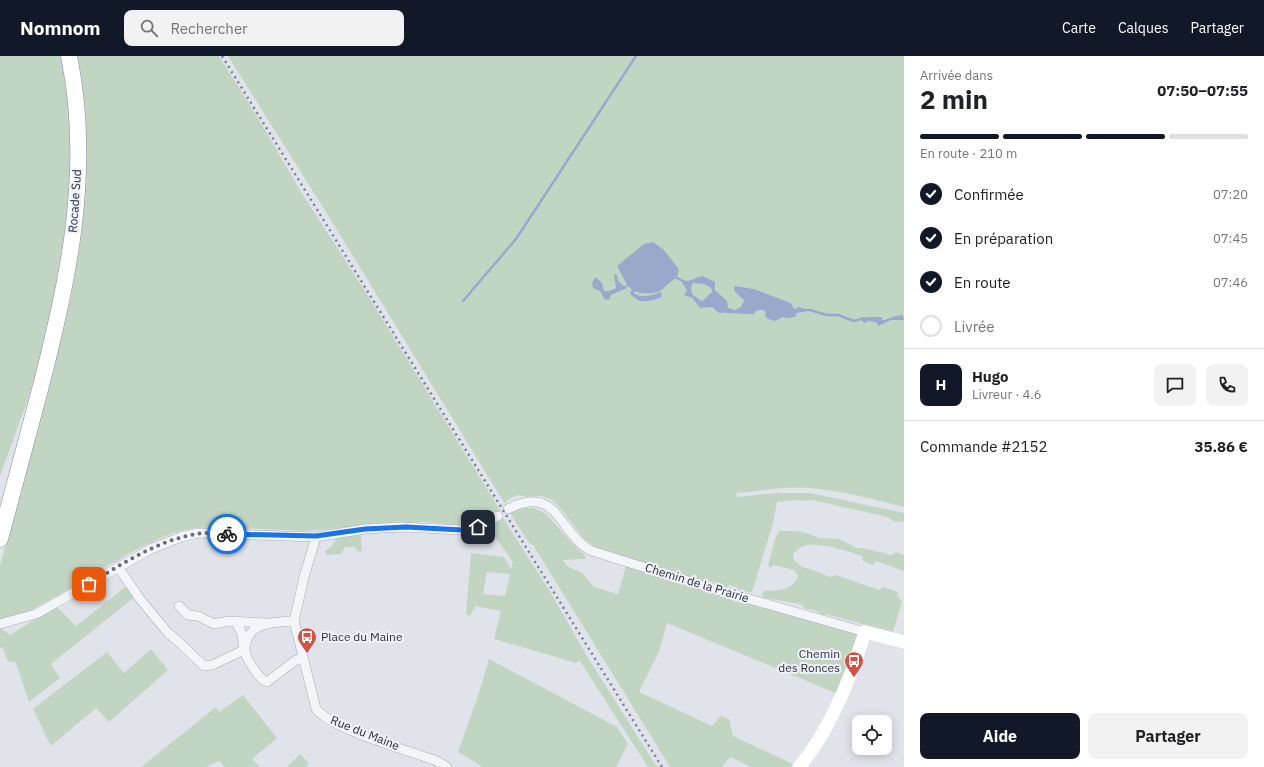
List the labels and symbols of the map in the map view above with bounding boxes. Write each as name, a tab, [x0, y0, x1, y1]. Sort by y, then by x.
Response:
street label: Rocade Sud	[65, 169, 84, 233]
pin	[461, 510, 495, 544]
courier	[207, 514, 247, 554]
street label: Chemin de la Prairie	[643, 560, 751, 606]
pin	[72, 567, 106, 601]
bus stop icon: Place du Maine	[296, 626, 318, 654]
place label: Place du Maine	[321, 629, 403, 644]
place label: Chemin des Ronces	[778, 646, 840, 675]
bus stop icon: Chemin des Ronces	[843, 650, 865, 678]
street label: Rue du Maine	[328, 712, 402, 753]

